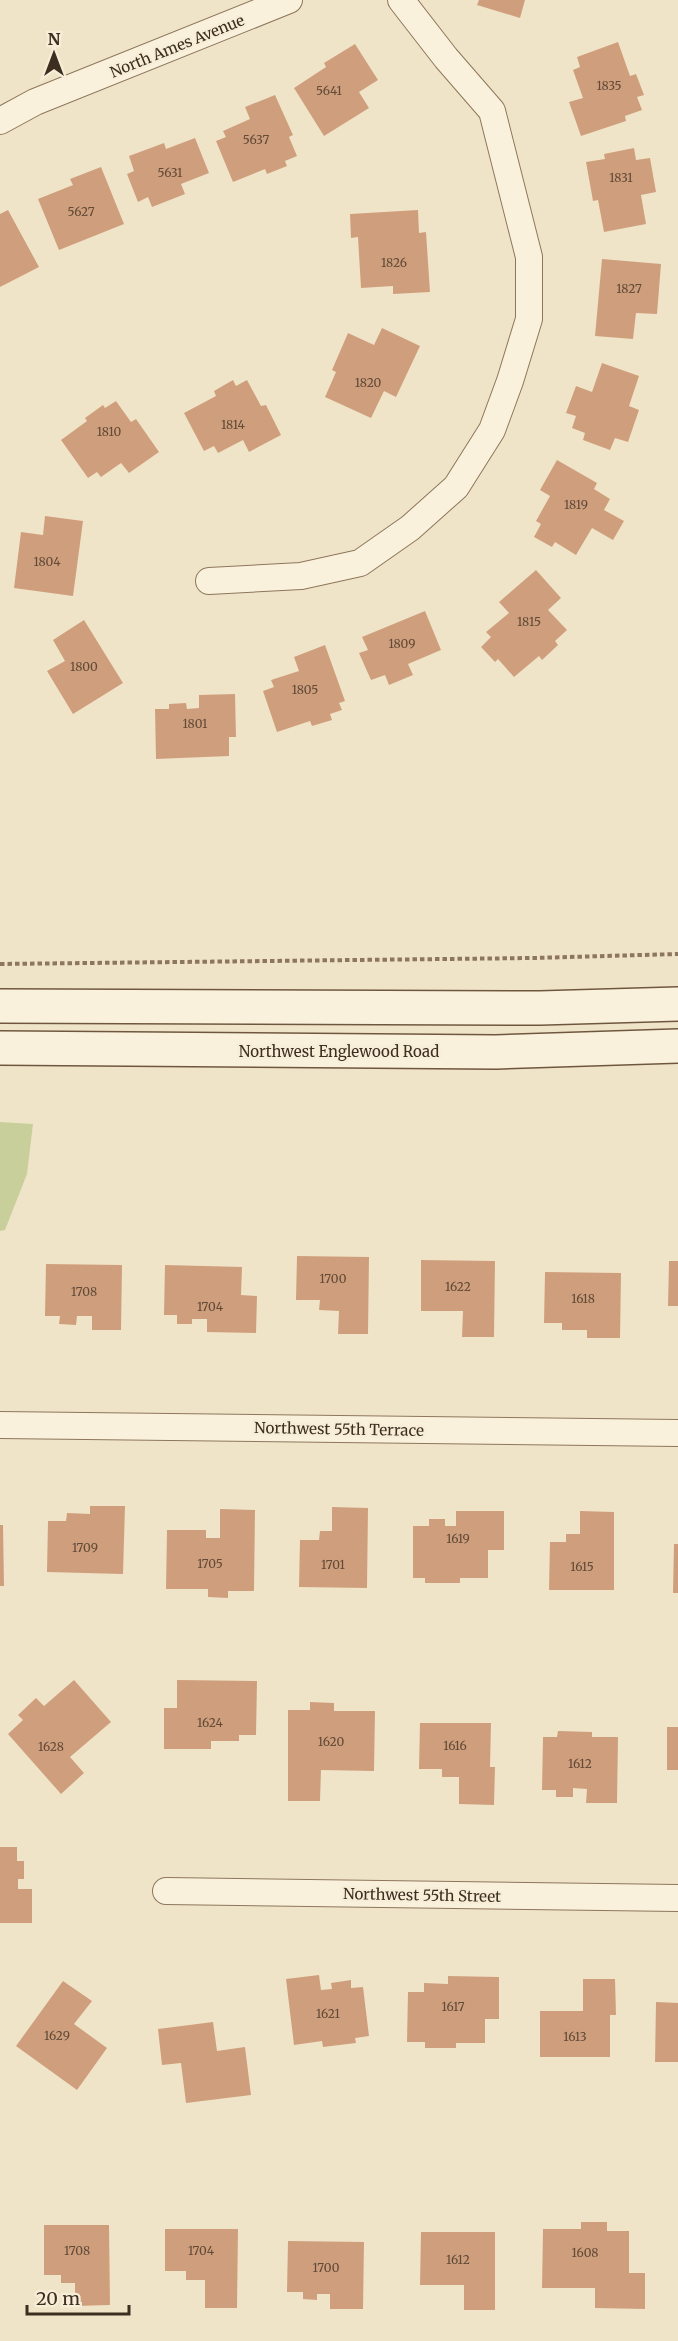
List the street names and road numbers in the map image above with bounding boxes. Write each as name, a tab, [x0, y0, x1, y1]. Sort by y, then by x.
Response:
street label: North Ames Avenue	[107, 10, 247, 82]
street label: Northwest Englewood Road	[239, 1042, 439, 1061]
street label: Northwest 55th Terrace	[254, 1418, 424, 1440]
street label: Northwest 55th Street	[343, 1884, 501, 1906]

